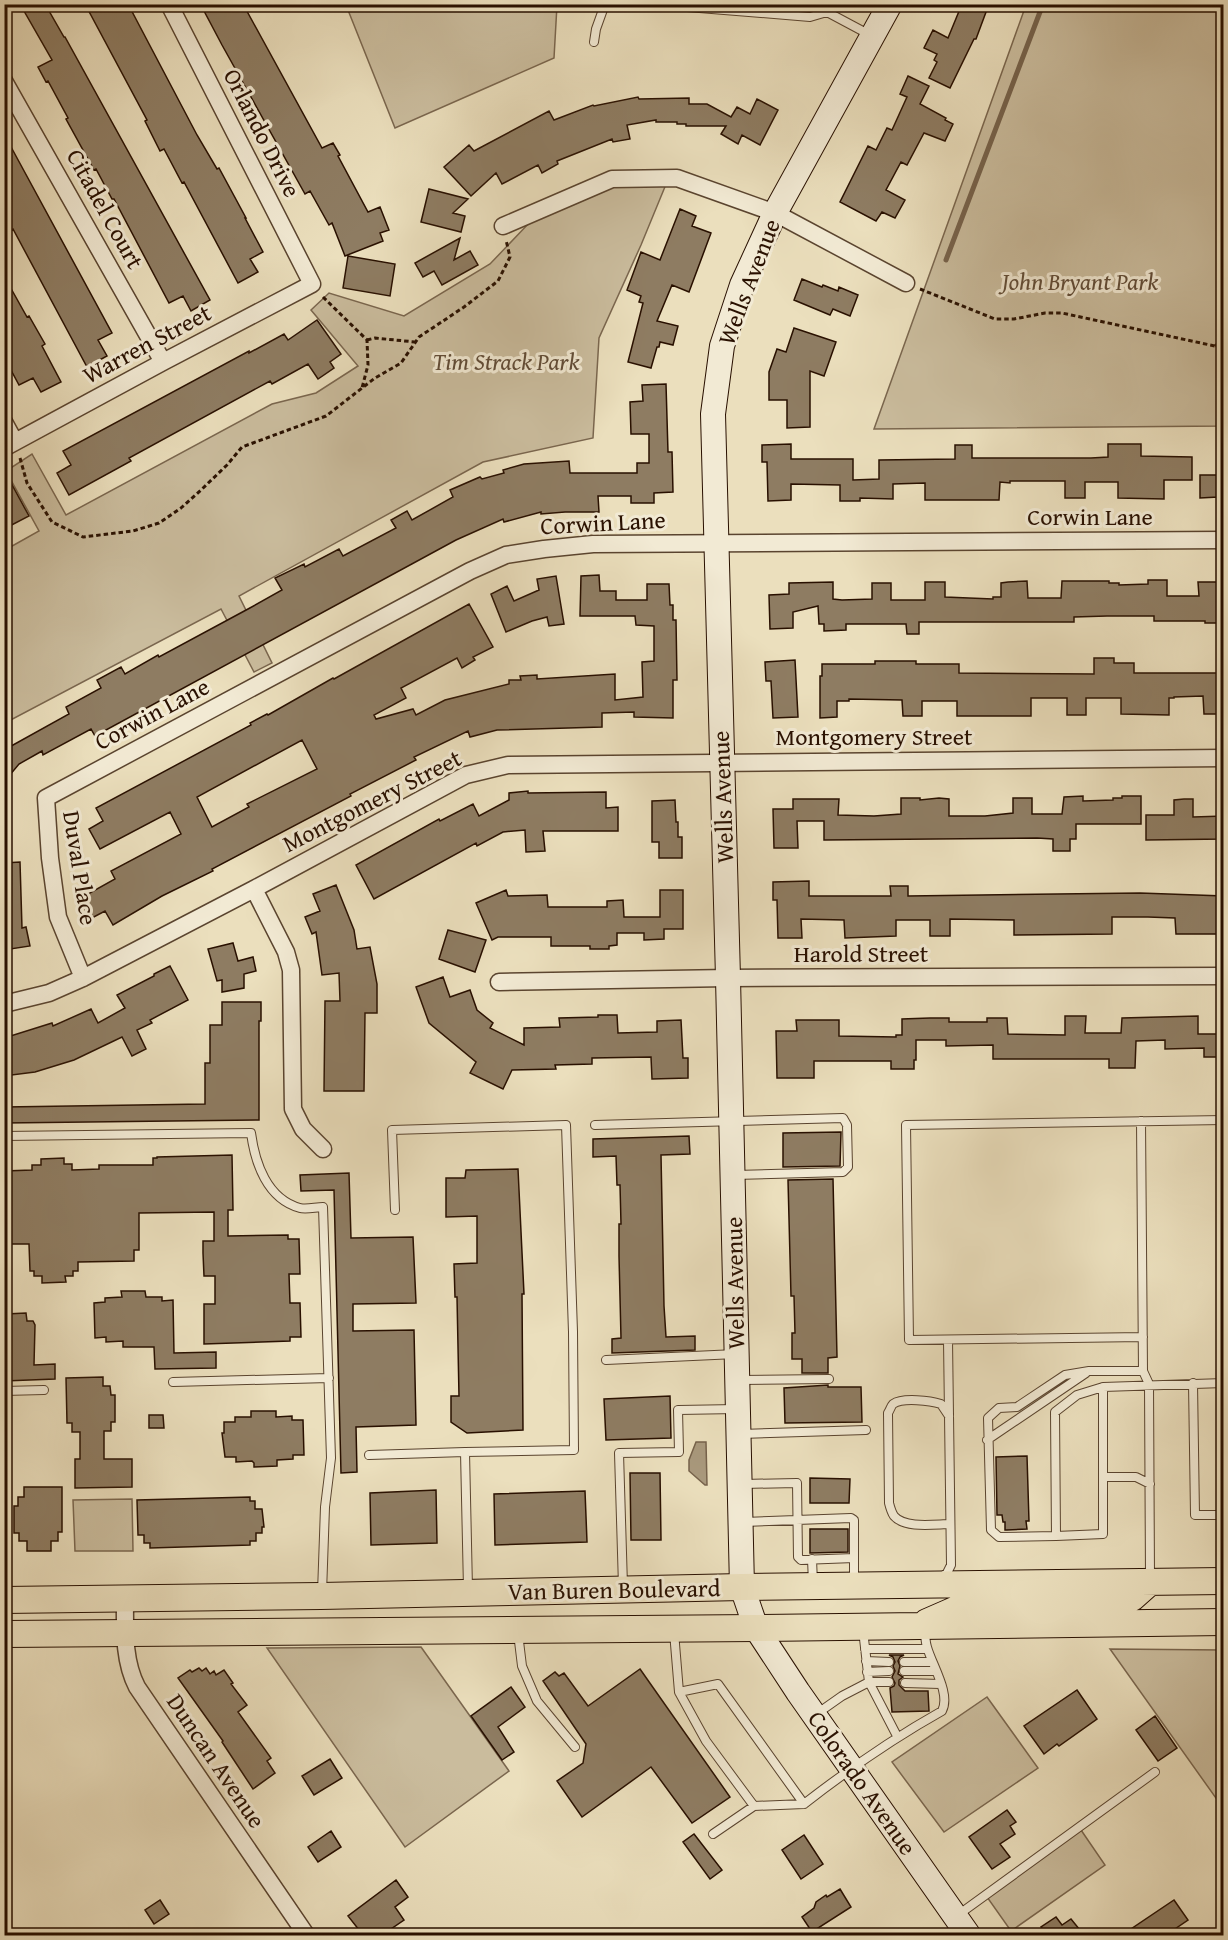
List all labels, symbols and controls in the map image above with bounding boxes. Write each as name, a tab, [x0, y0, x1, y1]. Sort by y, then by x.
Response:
street label: Orlando Drive	[215, 62, 310, 203]
street label: Citadel Court	[58, 142, 153, 276]
street label: Wells Avenue	[708, 214, 789, 350]
park label: John Bryant Park	[998, 264, 1158, 299]
street label: Warren Street	[76, 295, 218, 392]
park label: Tim Strack Park	[433, 344, 579, 379]
street label: Corwin Lane	[1027, 499, 1153, 534]
street label: Corwin Lane	[539, 502, 667, 543]
street label: Corwin Lane	[88, 669, 215, 758]
street label: Montgomery Street	[776, 719, 973, 754]
street label: Wells Avenue	[703, 730, 742, 864]
street label: Montgomery Street	[276, 740, 468, 861]
street label: Duval Place	[54, 808, 107, 928]
street label: Harold Street	[794, 936, 929, 971]
street label: Wells Avenue	[716, 1216, 753, 1350]
street label: Van Buren Boulevard	[507, 1570, 721, 1609]
street label: Duncan Avenue	[158, 1686, 274, 1835]
street label: Colorado Avenue	[800, 1703, 925, 1862]

